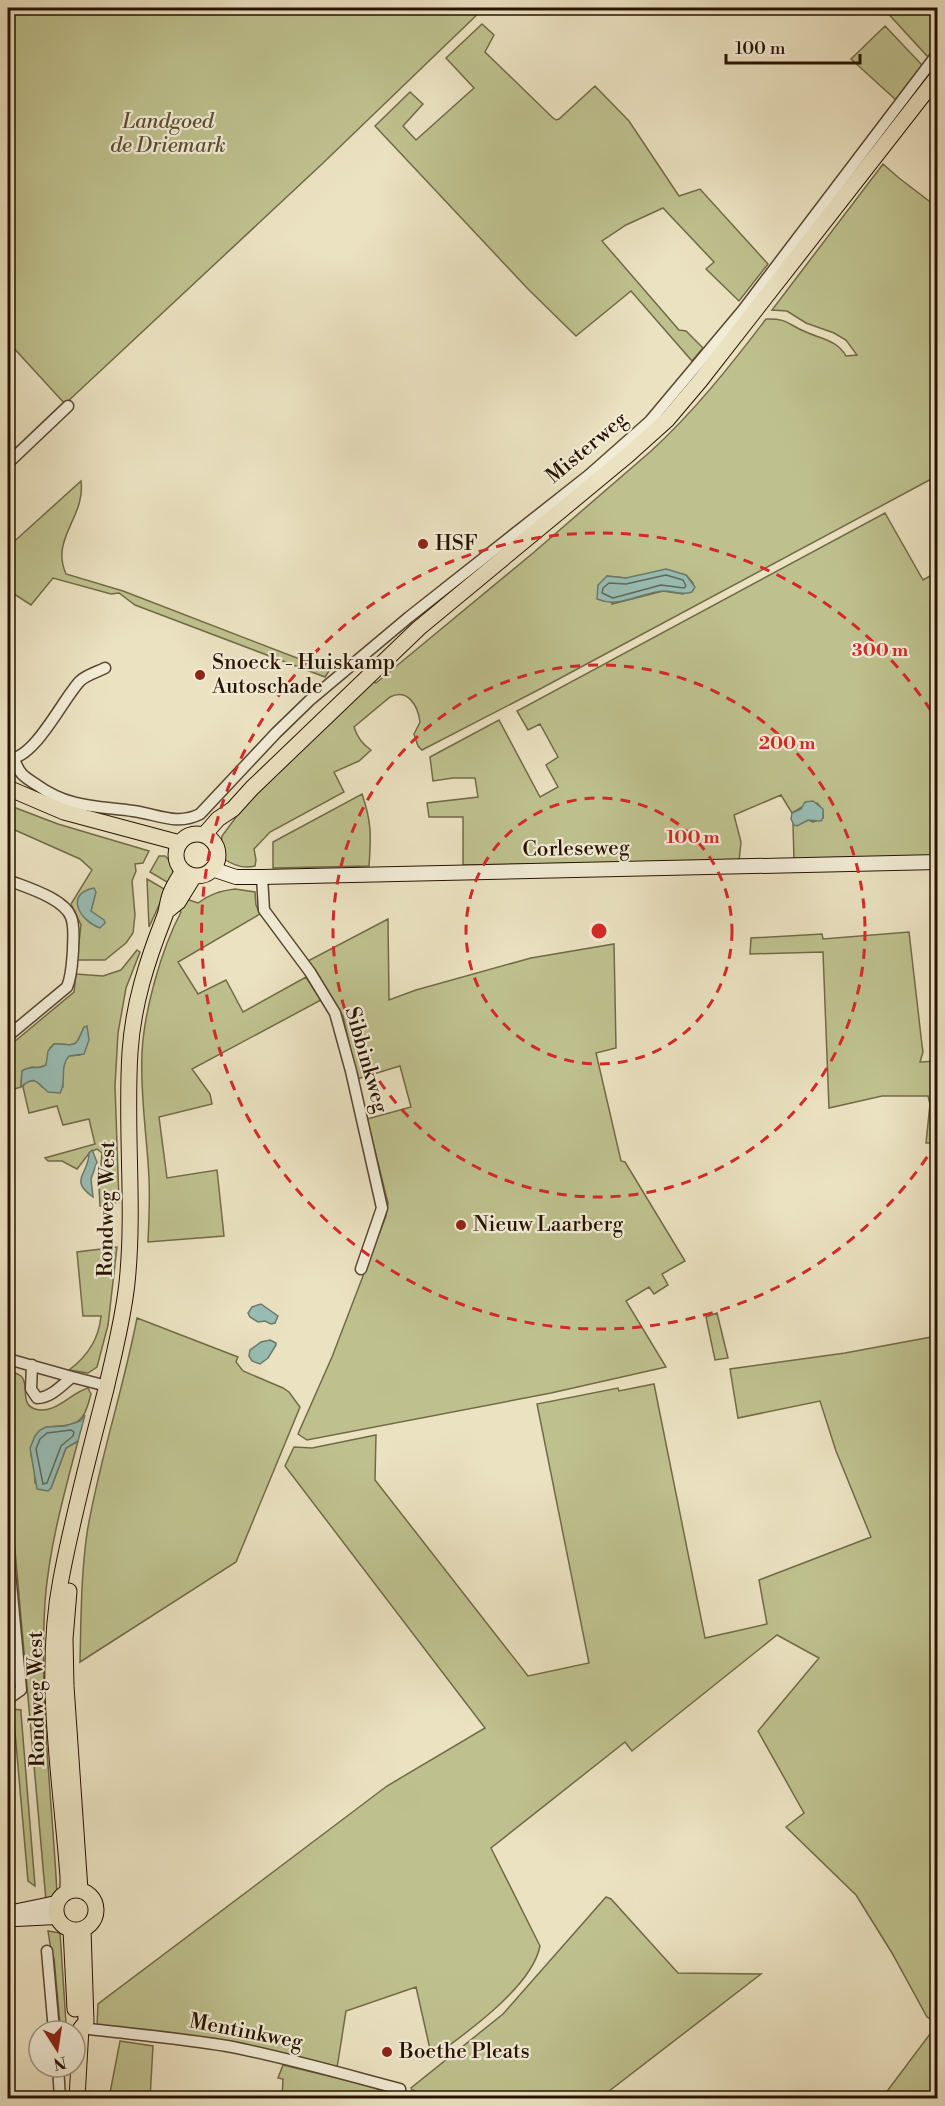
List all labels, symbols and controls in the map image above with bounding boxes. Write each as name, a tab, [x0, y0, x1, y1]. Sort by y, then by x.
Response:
scale bar	[726, 27, 860, 65]
text: 100 m	[735, 37, 786, 60]
park label: Landgoed de Driemark	[110, 109, 226, 159]
street label: Misterweg	[541, 406, 633, 490]
place label: HSF	[435, 531, 478, 557]
marker: HSF	[416, 537, 430, 551]
text: 300 m	[852, 639, 909, 662]
place label: Snoeck - Huiskamp Autoschade	[211, 650, 395, 700]
marker: Snoeck - Huiskamp Autoschade	[193, 668, 207, 682]
text: 200 m	[759, 732, 816, 755]
text: 100 m	[666, 826, 720, 849]
street label: Corleseweg	[522, 835, 630, 863]
centre of rings	[589, 921, 609, 941]
street label: Sibbinkweg	[338, 1004, 394, 1116]
street label: Rondweg West	[93, 1140, 121, 1277]
place label: Nieuw Laarberg	[473, 1212, 623, 1238]
marker: Nieuw Laarberg	[454, 1218, 468, 1232]
street label: Rondweg West	[23, 1630, 51, 1767]
street label: Mentinkweg	[187, 2008, 305, 2056]
north arrow	[27, 2019, 87, 2079]
place label: Boethe Pleats	[398, 2039, 530, 2065]
marker: Boethe Pleats	[380, 2045, 394, 2059]
text: N	[51, 2052, 68, 2074]

